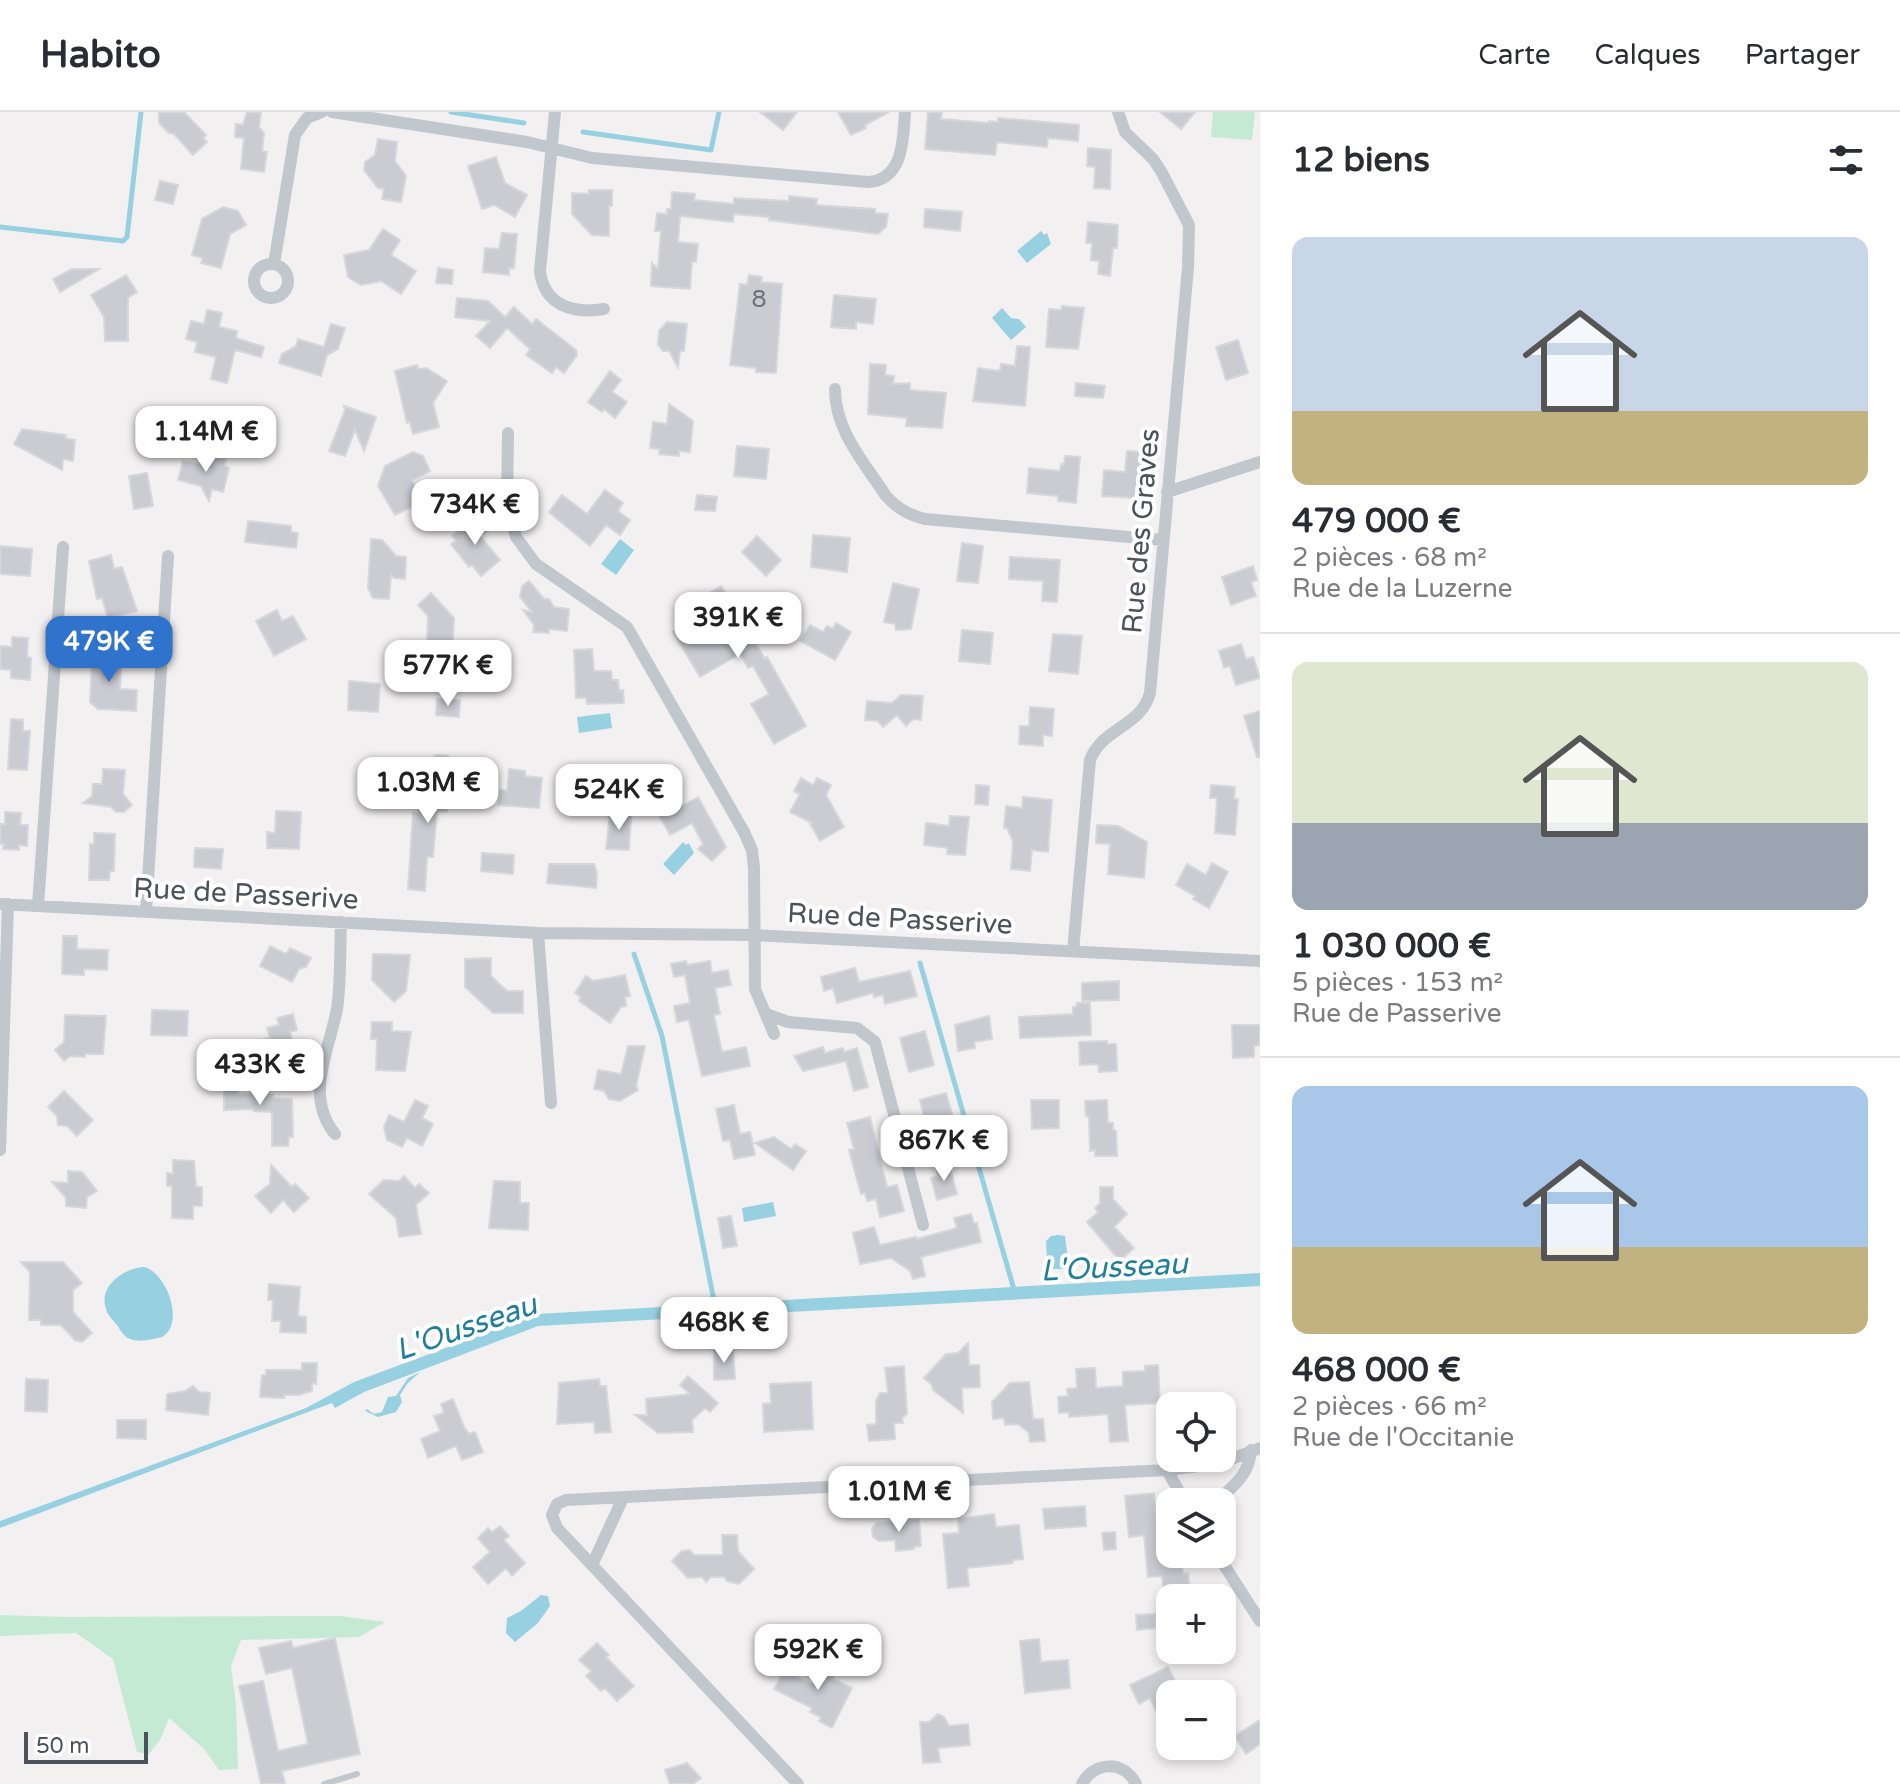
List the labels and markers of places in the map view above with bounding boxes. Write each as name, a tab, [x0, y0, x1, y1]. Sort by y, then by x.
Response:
pin: 1.14M €	[132, 406, 280, 474]
pin: 734K €	[410, 479, 540, 547]
pin: 391K €	[673, 592, 803, 660]
pin: 479K €	[44, 616, 174, 684]
pin: 577K €	[383, 640, 513, 708]
pin: 1.03M €	[354, 757, 502, 825]
pin: 524K €	[554, 764, 684, 832]
pin: 433K €	[195, 1039, 325, 1107]
pin: 867K €	[879, 1115, 1009, 1183]
pin: 468K €	[659, 1297, 789, 1365]
pin: 1.01M €	[825, 1466, 973, 1534]
pin: 592K €	[753, 1624, 883, 1692]

